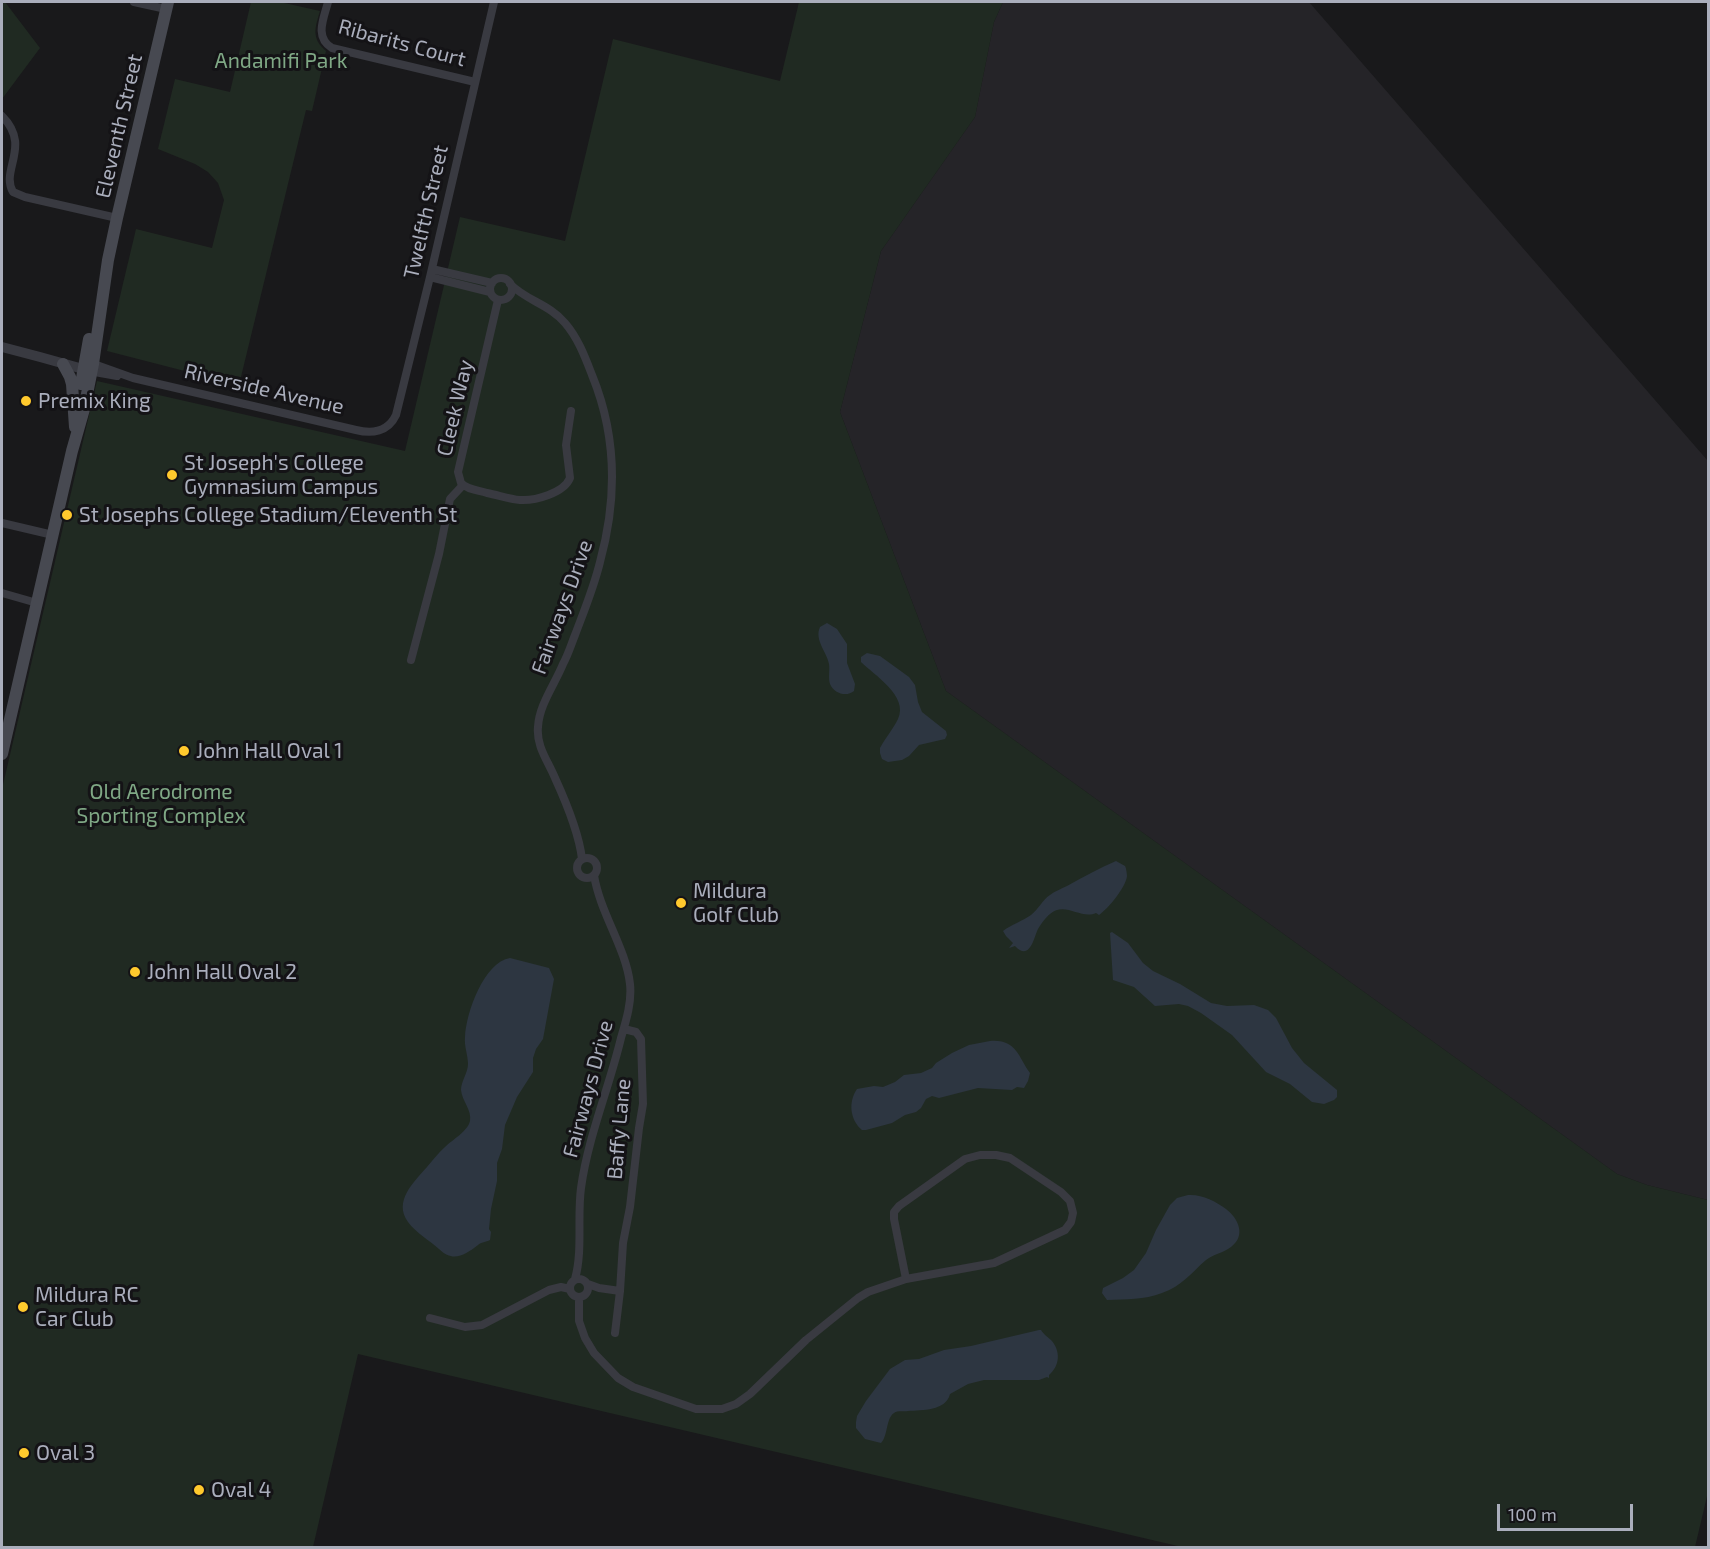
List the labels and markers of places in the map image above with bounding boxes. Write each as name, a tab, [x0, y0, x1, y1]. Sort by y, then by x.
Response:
place label: Premix King	[38, 388, 151, 414]
marker: Premix King	[19, 394, 33, 408]
place label: St Joseph's College Gymnasium Campus	[184, 450, 378, 500]
marker: St Joseph's College Gymnasium Campus	[165, 468, 179, 482]
place label: St Josephs College Stadium/Eleventh St	[79, 502, 457, 528]
marker: St Josephs College Stadium/Eleventh St	[60, 508, 74, 522]
place label: John Hall Oval 1	[196, 738, 343, 764]
marker: John Hall Oval 1	[177, 744, 191, 758]
place label: Mildura Golf Club	[693, 878, 779, 928]
marker: Mildura Golf Club	[674, 896, 688, 910]
place label: John Hall Oval 2	[147, 959, 297, 985]
marker: John Hall Oval 2	[128, 965, 142, 979]
place label: Mildura RC Car Club	[35, 1282, 138, 1332]
marker: Mildura RC Car Club	[16, 1300, 30, 1314]
place label: Oval 3	[36, 1440, 95, 1466]
marker: Oval 3	[17, 1446, 31, 1460]
place label: Oval 4	[211, 1477, 271, 1503]
marker: Oval 4	[192, 1483, 206, 1497]

